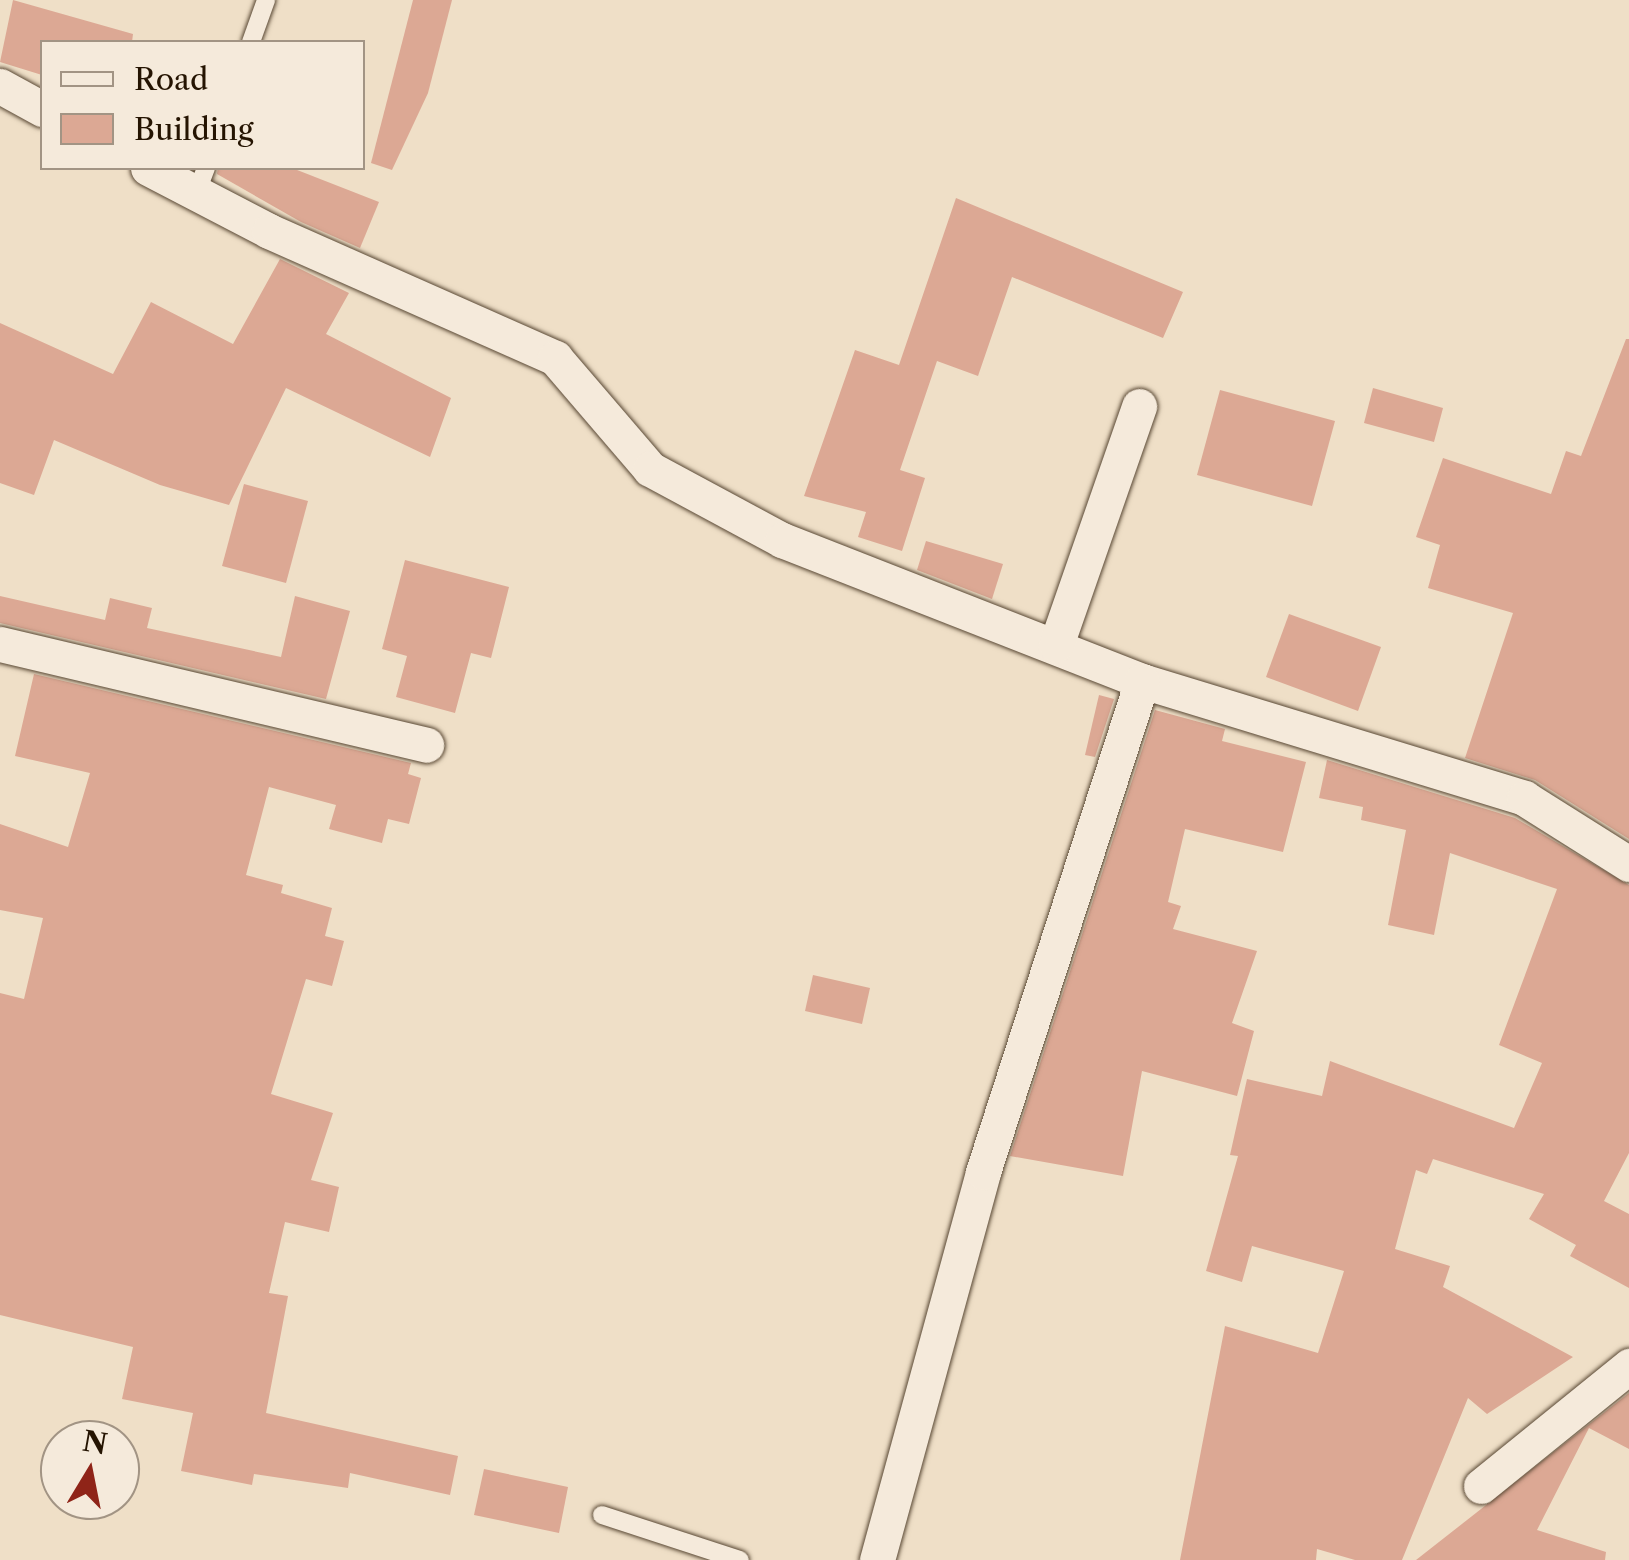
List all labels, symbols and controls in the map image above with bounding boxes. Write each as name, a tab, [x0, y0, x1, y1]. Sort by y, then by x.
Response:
legend	[40, 40, 365, 170]
text: Road	[134, 61, 208, 98]
text: Building	[134, 111, 254, 148]
north arrow	[40, 1420, 140, 1520]
text: N	[80, 1424, 110, 1461]

